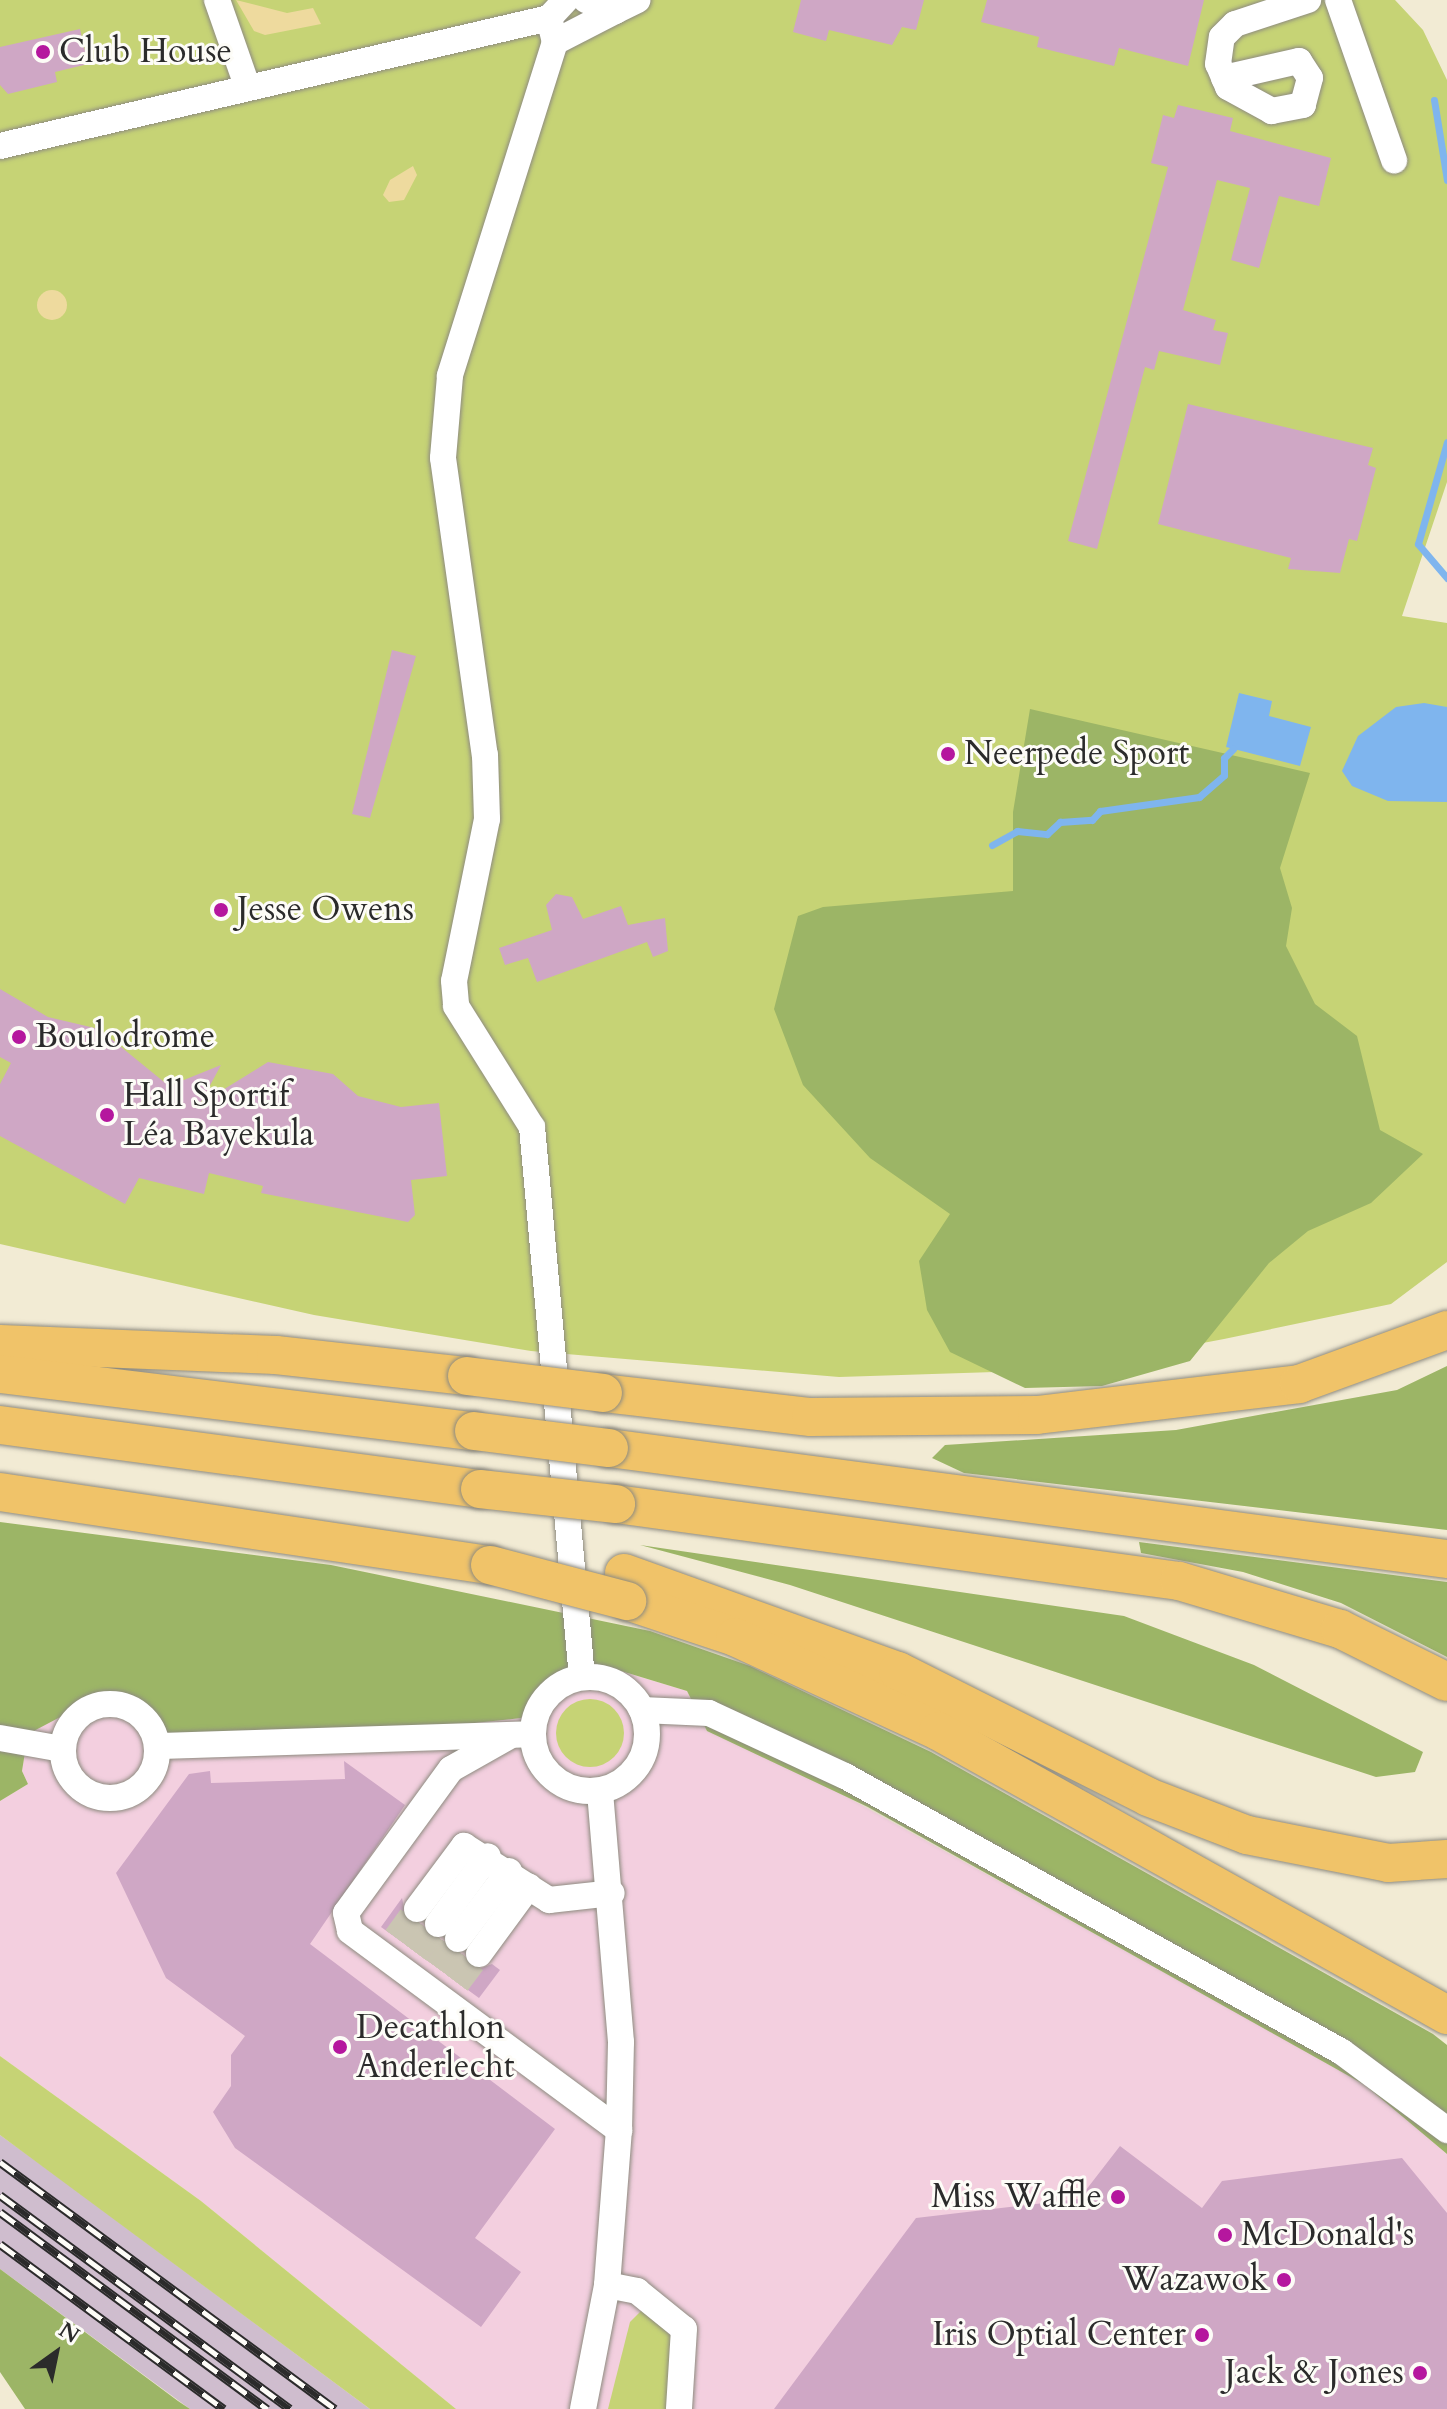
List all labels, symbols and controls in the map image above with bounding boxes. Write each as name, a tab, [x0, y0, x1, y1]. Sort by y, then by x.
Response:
place label: Club House	[59, 32, 232, 72]
marker: Club House	[34, 43, 52, 61]
place label: Neerpede Sport	[964, 734, 1189, 774]
marker: Neerpede Sport	[939, 745, 957, 763]
place label: Jesse Owens	[237, 890, 414, 930]
marker: Jesse Owens	[212, 901, 230, 919]
place label: Boulodrome	[35, 1017, 215, 1057]
marker: Boulodrome	[10, 1028, 28, 1046]
place label: Hall Sportif Léa Bayekula	[123, 1075, 314, 1154]
marker: Hall Sportif Léa Bayekula	[98, 1106, 116, 1124]
place label: Decathlon Anderlecht	[356, 2007, 514, 2086]
marker: Decathlon Anderlecht	[331, 2038, 349, 2056]
place label: Miss Waffle	[931, 2177, 1102, 2217]
marker: Miss Waffle	[1109, 2188, 1127, 2206]
place label: McDonald's	[1241, 2215, 1414, 2255]
marker: McDonald's	[1216, 2226, 1234, 2244]
place label: Wazawok	[1122, 2260, 1268, 2300]
marker: Wazawok	[1275, 2271, 1293, 2289]
north arrow	[16, 2313, 96, 2393]
text: N	[53, 2315, 85, 2351]
place label: Iris Optial Center	[932, 2315, 1186, 2355]
marker: Iris Optial Center	[1193, 2326, 1211, 2344]
place label: Jack & Jones	[1225, 2353, 1404, 2393]
marker: Jack & Jones	[1411, 2364, 1429, 2382]

